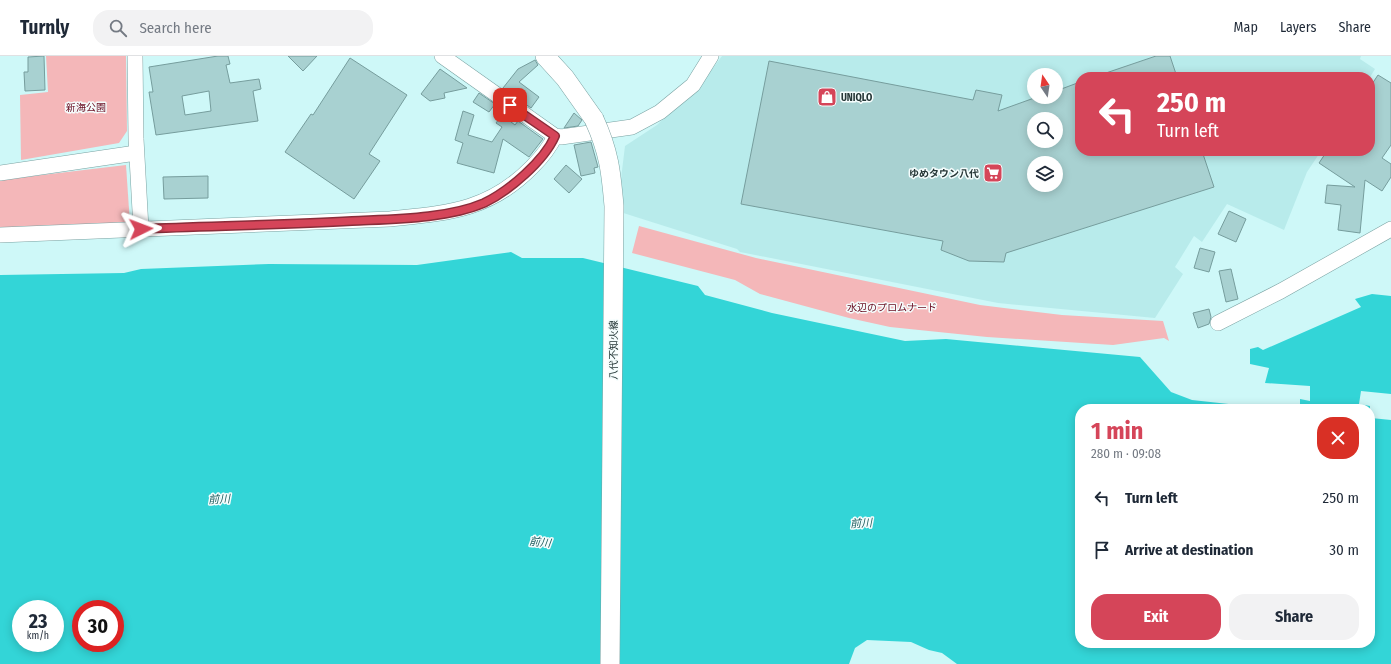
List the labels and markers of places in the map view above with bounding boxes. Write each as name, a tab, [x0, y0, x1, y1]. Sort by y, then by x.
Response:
shop icon: UNIQLO	[816, 86, 838, 108]
pin	[493, 88, 527, 122]
place label: UNIQLO	[841, 92, 872, 104]
supermarket icon: ゆめタウン八代	[982, 162, 1004, 184]
place label: ゆめタウン八代	[909, 168, 979, 180]

